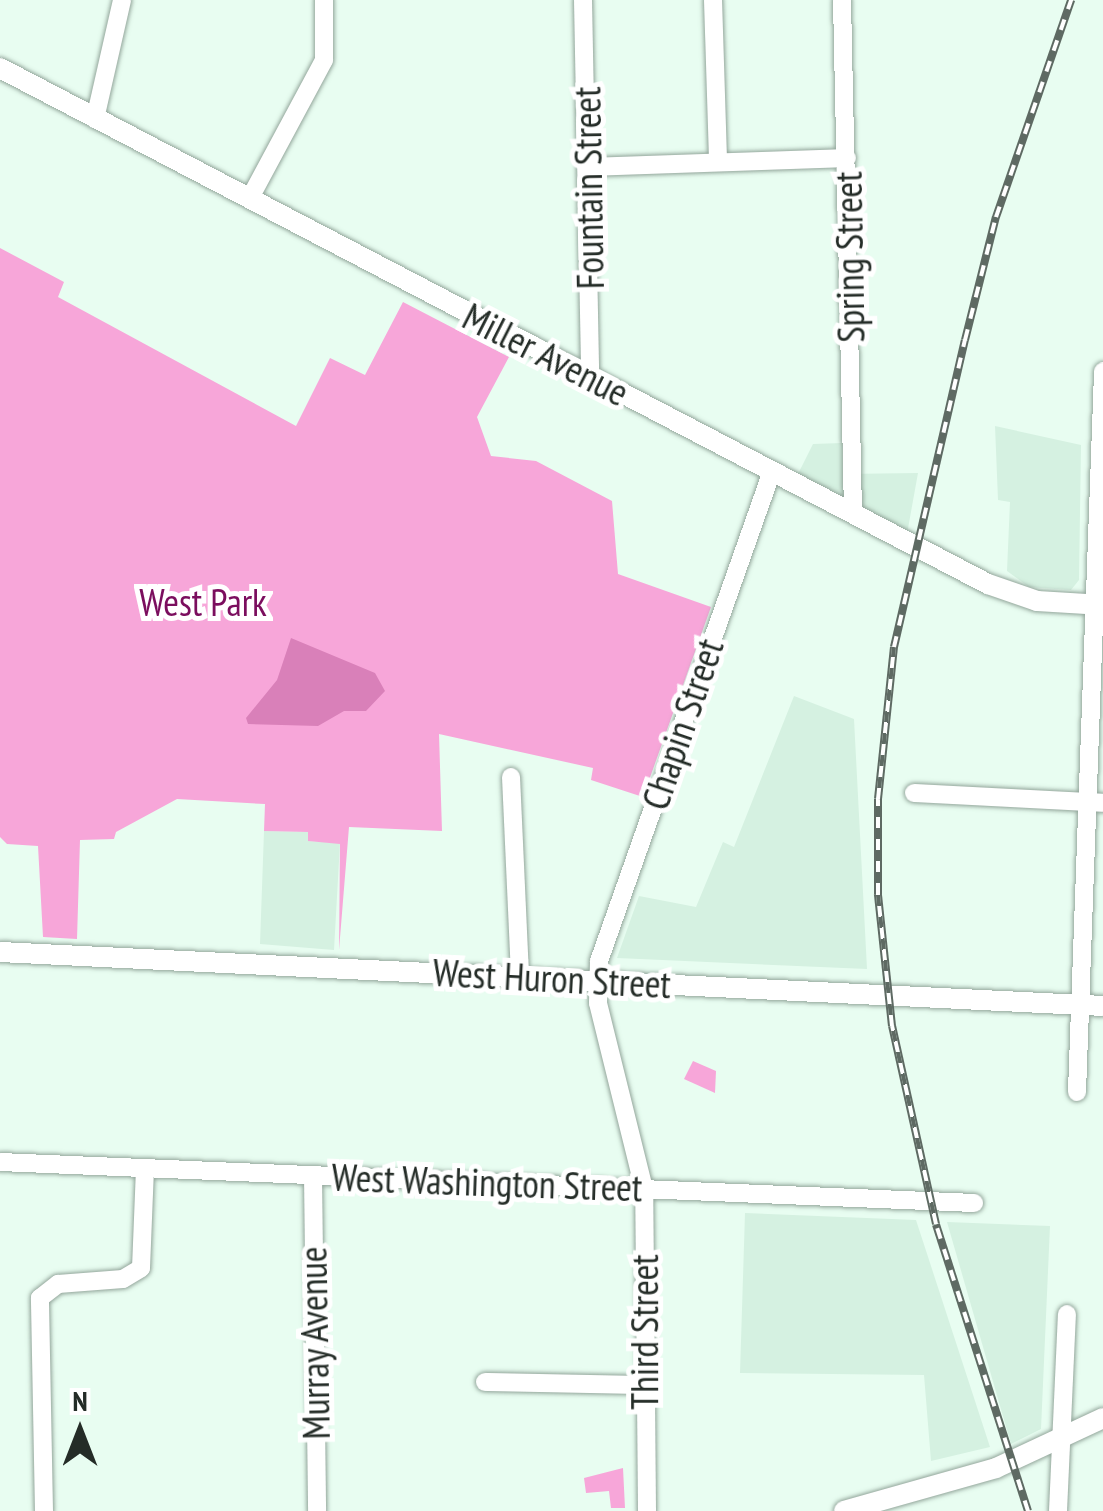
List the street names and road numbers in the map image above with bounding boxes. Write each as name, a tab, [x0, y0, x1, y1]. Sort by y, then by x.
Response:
street label: Fountain Street	[563, 86, 613, 290]
street label: Spring Street	[825, 171, 873, 343]
street label: Miller Avenue	[455, 293, 637, 415]
street label: Chapin Street	[632, 633, 732, 815]
street label: West Huron Street	[432, 949, 672, 1007]
street label: West Washington Street	[331, 1154, 643, 1210]
street label: Murray Avenue	[290, 1245, 338, 1441]
street label: Third Street	[621, 1254, 667, 1410]

